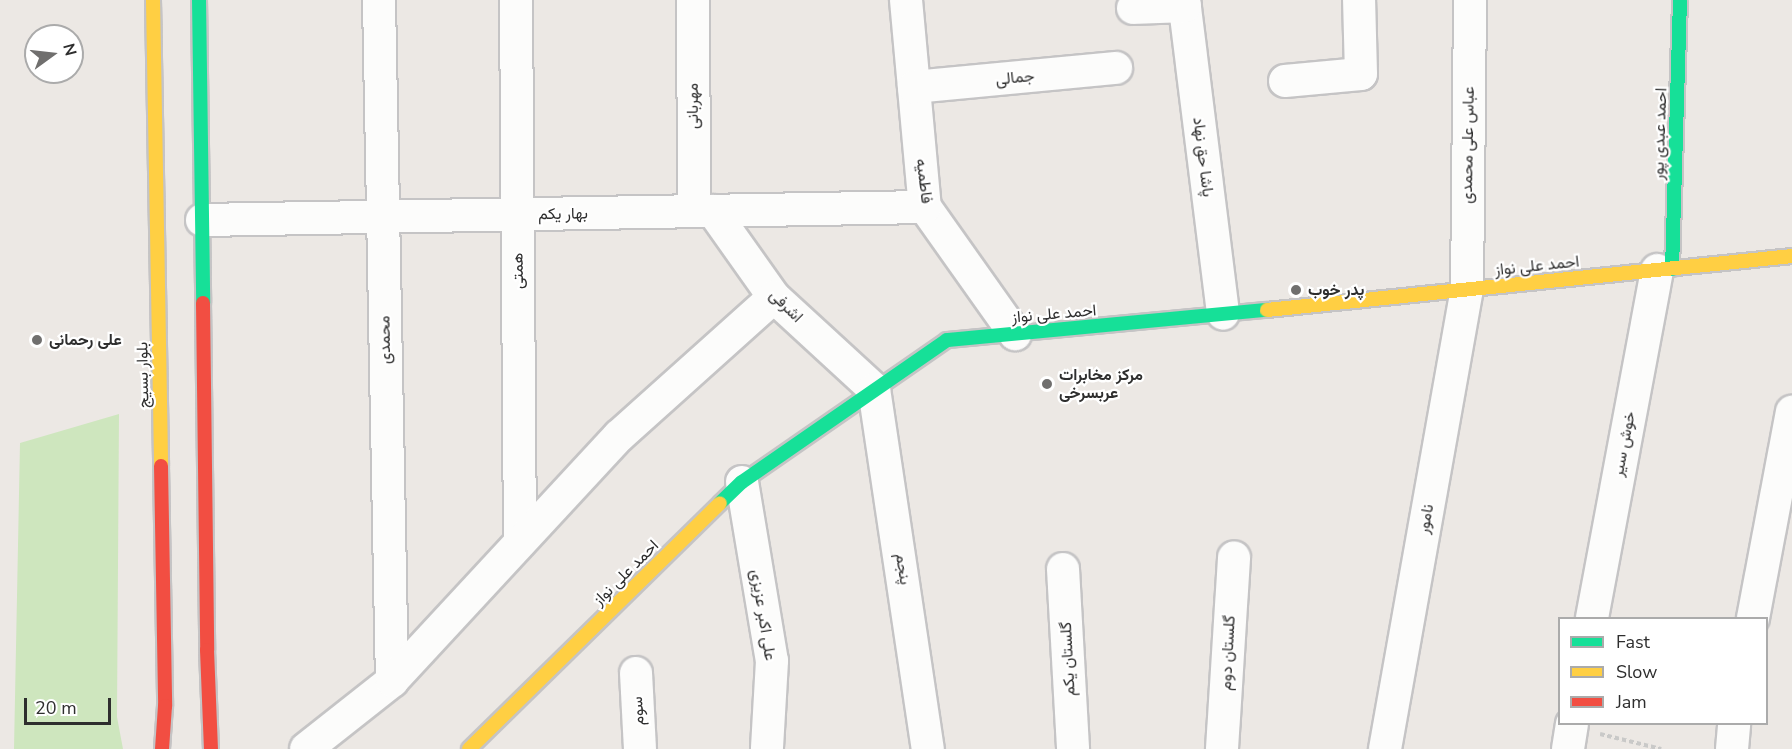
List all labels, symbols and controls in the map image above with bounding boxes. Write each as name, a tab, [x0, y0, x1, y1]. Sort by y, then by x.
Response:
north arrow	[24, 24, 84, 84]
text: N	[57, 41, 82, 58]
street label: جمالی	[995, 66, 1035, 90]
street label: مهربانی	[683, 83, 703, 129]
street label: عباس علی محمدی	[1457, 86, 1479, 204]
street label: احمد عبدی پور	[1649, 87, 1671, 181]
street label: پاشا حق نهاد	[1189, 116, 1217, 198]
street label: فاطمیه	[912, 157, 936, 205]
street label: بهار یکم	[538, 204, 588, 224]
street label: احمد علی نواز	[1494, 252, 1580, 280]
street label: همتی	[508, 253, 528, 289]
place label: پدر خوب	[1308, 280, 1364, 300]
marker: پدر خوب	[1289, 283, 1303, 297]
street label: اشرفی	[765, 285, 807, 327]
street label: احمد علی نواز	[1011, 301, 1097, 327]
street label: محمدی	[375, 316, 395, 364]
place label: علی رحمانی	[49, 330, 122, 350]
marker: علی رحمانی	[30, 333, 44, 347]
street label: بلوار بسیج	[133, 342, 153, 408]
place label: مرکز مخابرات عربسرخی	[1059, 365, 1143, 403]
marker: مرکز مخابرات عربسرخی	[1040, 377, 1054, 391]
street label: خوش سیر	[1608, 410, 1640, 478]
street label: نامور	[1414, 503, 1438, 535]
street label: احمد علی نواز	[589, 536, 663, 610]
street label: پنجم	[891, 552, 915, 586]
street label: علی اکبر عزیزی	[746, 568, 780, 662]
street label: گلستان دوم	[1216, 615, 1240, 691]
legend	[1558, 617, 1768, 725]
street label: گلستان یکم	[1056, 621, 1080, 697]
text: Fast	[1616, 630, 1650, 654]
text: Slow	[1616, 660, 1657, 684]
scale bar	[27, 686, 114, 724]
text: Jam	[1616, 690, 1647, 714]
text: 20 m	[35, 696, 77, 720]
street label: سوم	[627, 696, 649, 726]

